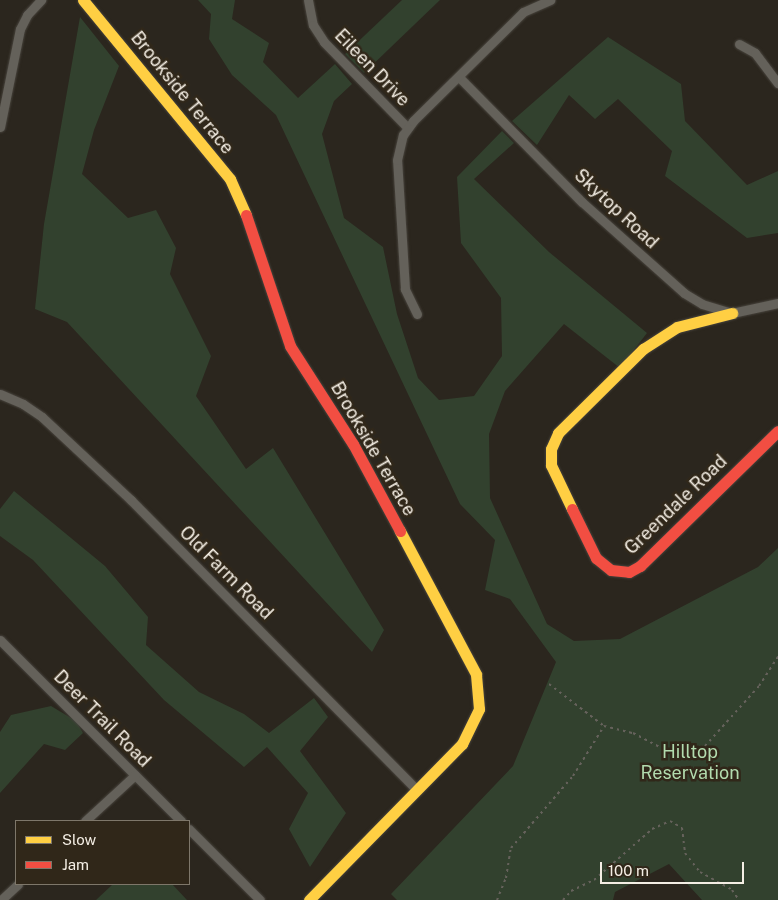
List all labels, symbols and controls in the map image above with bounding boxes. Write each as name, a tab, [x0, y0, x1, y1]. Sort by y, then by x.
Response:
street label: Eileen Drive	[330, 25, 414, 111]
street label: Brookside Terrace	[126, 27, 238, 159]
street label: Skytop Road	[570, 165, 662, 253]
street label: Brookside Terrace	[326, 378, 420, 520]
street label: Greendale Road	[620, 451, 732, 559]
street label: Old Farm Road	[175, 522, 277, 624]
street label: Deer Trail Road	[49, 666, 155, 772]
park label: Hilltop Reservation	[640, 742, 740, 784]
legend	[15, 820, 190, 885]
text: Slow	[62, 831, 96, 848]
scale bar	[603, 852, 747, 884]
text: Jam	[62, 856, 89, 873]
text: 100 m	[608, 862, 649, 879]

